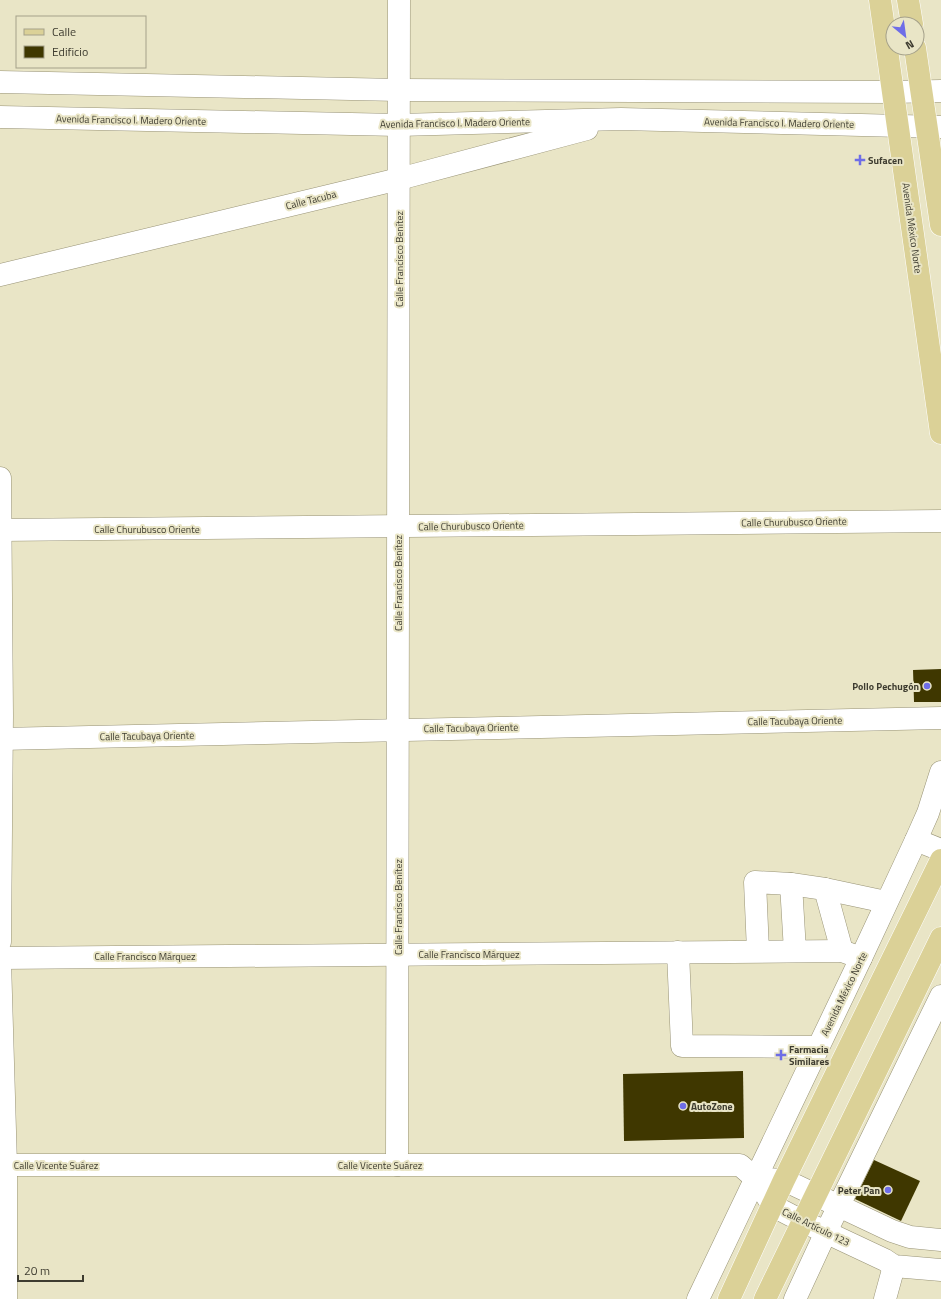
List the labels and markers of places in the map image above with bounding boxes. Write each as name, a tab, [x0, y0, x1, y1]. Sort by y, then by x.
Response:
place label: Sufacen	[868, 153, 903, 168]
marker: Sufacen	[855, 155, 865, 165]
place label: Pollo Pechugón	[852, 679, 919, 694]
marker: Pollo Pechugón	[922, 681, 932, 691]
place label: Farmacia Similares	[789, 1042, 830, 1069]
marker: Farmacia Similares	[776, 1050, 786, 1060]
place label: AutoZone	[691, 1099, 733, 1114]
marker: AutoZone	[678, 1101, 688, 1111]
place label: Peter Pan	[838, 1183, 880, 1198]
marker: Peter Pan	[883, 1185, 893, 1195]

